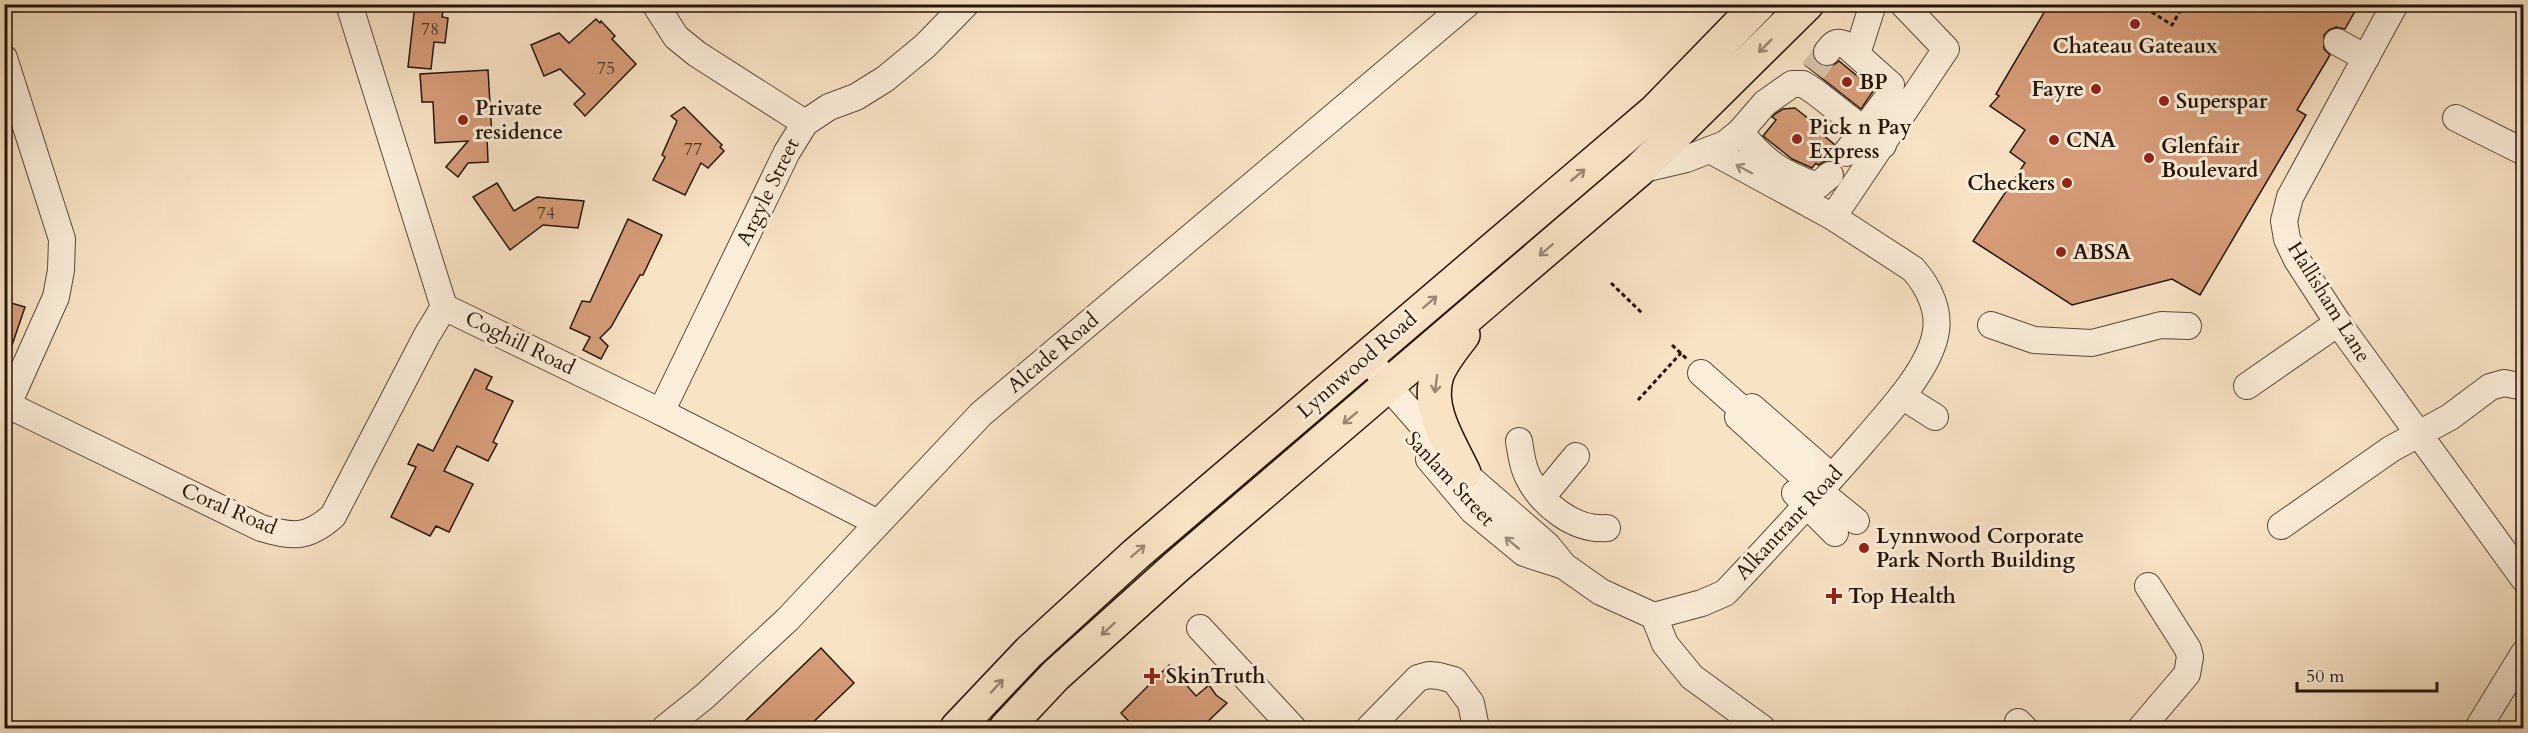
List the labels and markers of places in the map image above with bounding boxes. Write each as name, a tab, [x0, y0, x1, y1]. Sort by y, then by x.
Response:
marker: Chateau Gateaux	[2128, 17, 2142, 31]
place label: Chateau Gateaux	[2052, 32, 2218, 61]
place label: BP	[1859, 68, 1888, 97]
marker: BP	[1840, 75, 1854, 89]
place label: Fayre	[2032, 75, 2084, 104]
marker: Fayre	[2089, 82, 2103, 96]
place label: Superspar	[2176, 87, 2268, 116]
place label: Private residence	[475, 94, 563, 147]
marker: Superspar	[2157, 94, 2171, 108]
marker: Private residence	[456, 113, 470, 127]
place label: Pick n Pay Express	[1809, 113, 1912, 166]
place label: CNA	[2066, 126, 2116, 155]
marker: Pick n Pay Express	[1790, 132, 1804, 146]
place label: Glenfair Boulevard	[2161, 132, 2258, 185]
marker: CNA	[2047, 133, 2061, 147]
marker: Glenfair Boulevard	[2142, 151, 2156, 165]
place label: Checkers	[1967, 169, 2055, 198]
marker: Checkers	[2060, 176, 2074, 190]
place label: ABSA	[2073, 238, 2131, 267]
marker: ABSA	[2054, 245, 2068, 259]
place label: Lynnwood Corporate Park North Building	[1876, 522, 2084, 575]
marker: Lynnwood Corporate Park North Building	[1857, 541, 1871, 555]
place label: Top Health	[1848, 582, 1956, 611]
marker: Top Health	[1825, 587, 1843, 605]
place label: SkinTruth	[1166, 662, 1265, 691]
marker: SkinTruth	[1143, 667, 1161, 685]

